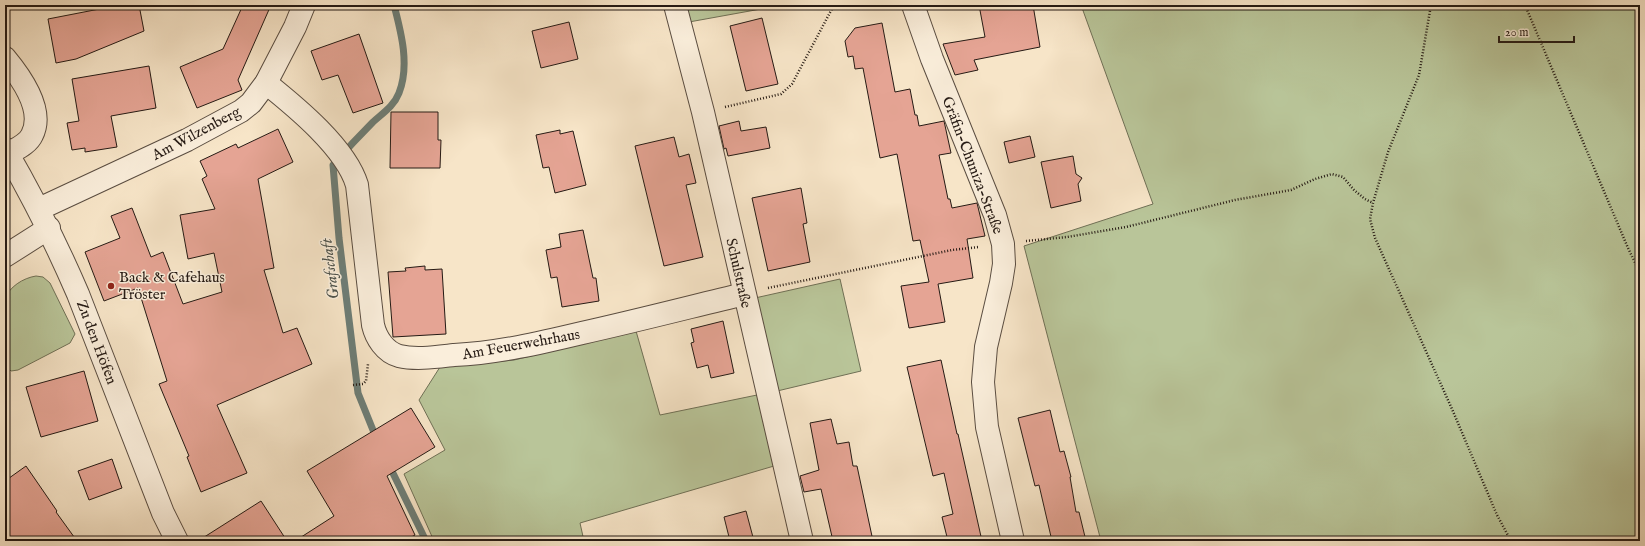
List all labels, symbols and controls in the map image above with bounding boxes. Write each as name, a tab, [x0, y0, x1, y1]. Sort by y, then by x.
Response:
scale bar	[1499, 18, 1574, 44]
text: 20 m	[1505, 25, 1528, 40]
street label: Gräfin-Chuniza-Straße	[938, 94, 1008, 237]
street label: Am Wilzenberg	[148, 102, 245, 165]
water label: Grafschaft	[317, 236, 345, 300]
street label: Schulstraße	[721, 236, 756, 310]
place label: Back & Cafehaus Tröster	[119, 268, 225, 304]
marker: Back & Cafehaus Tröster	[106, 281, 116, 291]
street label: Zu den Höfen	[72, 297, 121, 387]
street label: Am Feuerwehrhaus	[460, 325, 581, 364]

